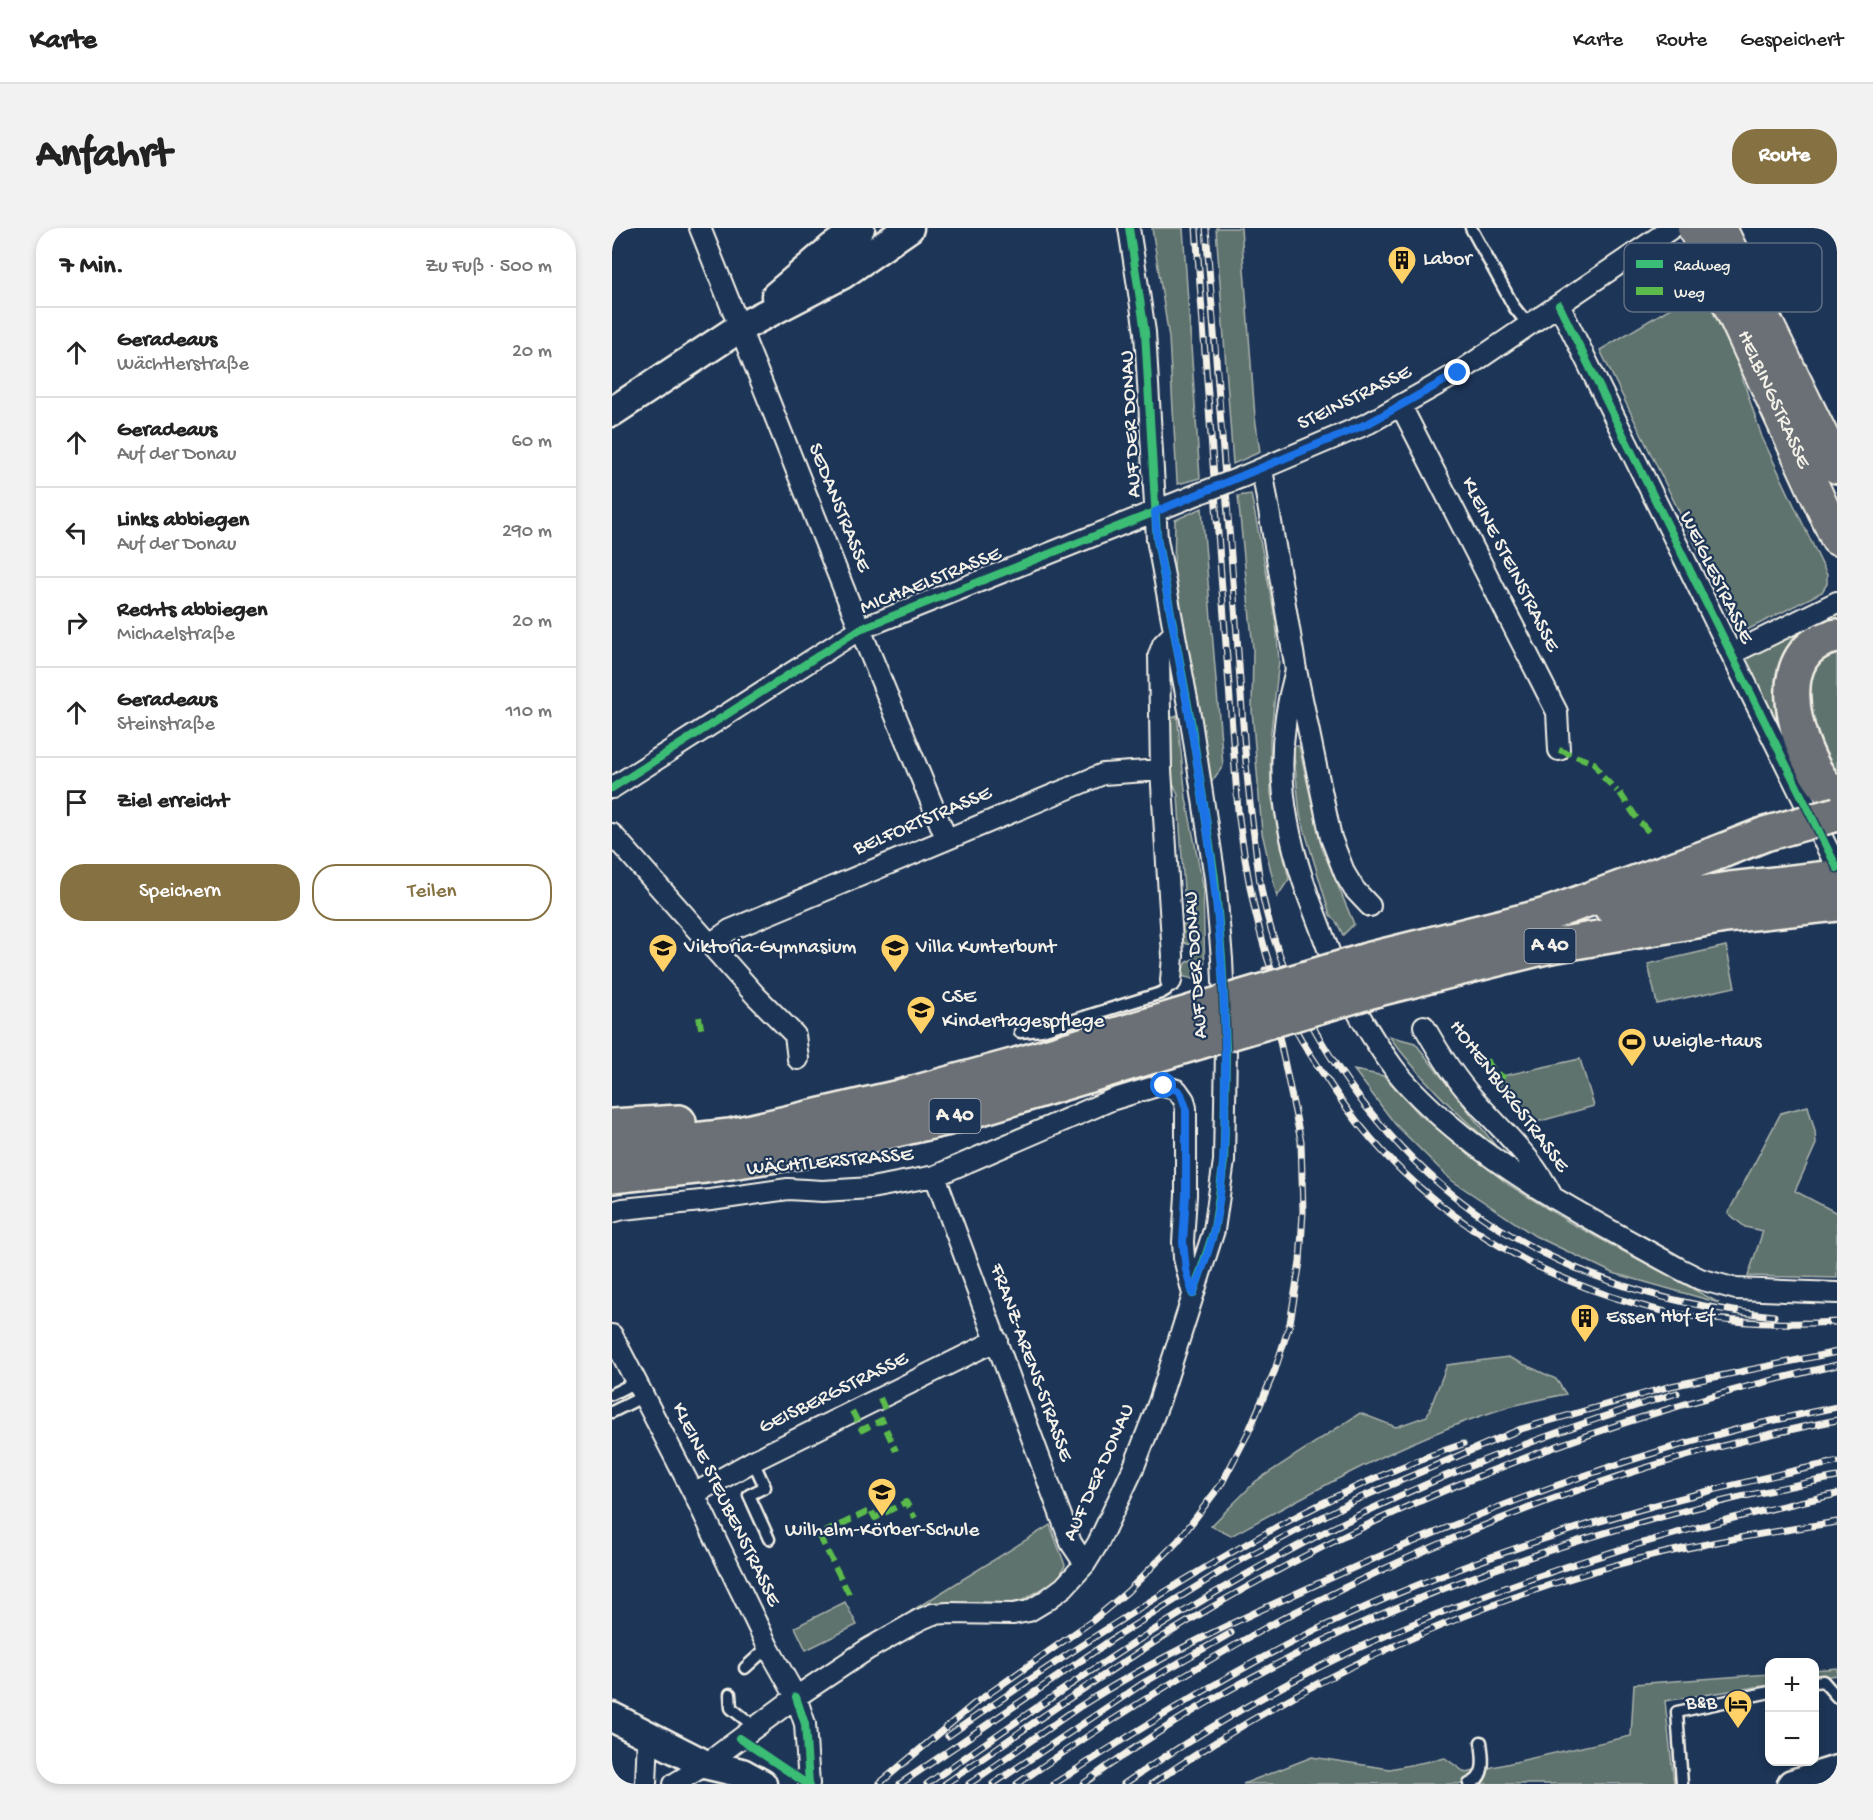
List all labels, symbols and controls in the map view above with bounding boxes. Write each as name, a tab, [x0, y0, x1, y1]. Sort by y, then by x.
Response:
text: Karte	[30, 25, 97, 58]
text: Karte	[1573, 29, 1623, 54]
text: Route	[1656, 29, 1707, 54]
text: Gespeichert	[1740, 29, 1843, 54]
button: Route	[1732, 129, 1837, 184]
text: Anfahrt	[36, 132, 171, 181]
legend	[1624, 243, 1822, 312]
building icon: Labor	[1386, 244, 1418, 286]
place label: Labor	[1423, 248, 1473, 273]
text: 7 Min.	[60, 252, 124, 283]
text: Zu Fuß · 500 m	[425, 256, 552, 279]
text: Radweg	[1674, 258, 1730, 277]
text: Weg	[1674, 285, 1705, 304]
street label: HELBINGSTRASSE	[1730, 327, 1816, 474]
text: Geradeaus	[117, 328, 217, 354]
icon: ahead	[60, 336, 93, 369]
text: 20 m	[512, 341, 552, 364]
street label: AUF DER DONAU	[1116, 350, 1148, 498]
text: Wächtlerstraße	[117, 354, 249, 377]
route end	[1444, 359, 1470, 385]
street label: STEINSTRASSE	[1294, 360, 1417, 437]
text: Geradeaus	[117, 418, 217, 444]
icon: ahead	[60, 426, 93, 459]
text: 60 m	[512, 431, 552, 454]
street label: SEDANSTRASSE	[801, 440, 875, 577]
text: Auf der Donau	[117, 444, 236, 467]
street label: KLEINE STEINSTRASSE	[1454, 474, 1564, 657]
text: Links abbiegen	[117, 508, 249, 534]
street label: WEIGLESTRASSE	[1672, 508, 1758, 649]
icon: left	[60, 516, 93, 549]
text: 290 m	[502, 521, 552, 544]
text: Auf der Donau	[117, 534, 236, 557]
street label: MICHAELSTRASSE	[857, 542, 1006, 622]
text: Rechts abbiegen	[117, 598, 267, 624]
icon: right	[60, 606, 93, 639]
text: 20 m	[512, 611, 552, 634]
text: Michaelstraße	[117, 624, 235, 647]
text: Geradeaus	[117, 688, 217, 714]
icon: ahead	[60, 696, 93, 729]
text: 110 m	[506, 701, 552, 724]
text: Steinstraße	[117, 714, 215, 737]
street label: BELFORTSTRASSE	[849, 781, 997, 863]
icon: arrive	[60, 786, 93, 819]
text: Ziel erreicht	[117, 789, 229, 815]
button: Speichern	[60, 864, 300, 921]
button: Teilen	[312, 864, 552, 921]
street label: AUF DER DONAU	[1179, 891, 1215, 1039]
road number: A 40	[1524, 929, 1576, 963]
school or university icon: Viktoria-Gymnasium	[647, 932, 679, 974]
school or university icon: Villa Kunterbunt	[879, 932, 911, 974]
place label: Viktoria-Gymnasium	[683, 936, 857, 961]
place label: Villa Kunterbunt	[915, 936, 1058, 961]
place label: CSE Kindertagespflege	[942, 986, 1106, 1035]
school or university icon: CSE Kindertagespflege	[905, 994, 937, 1036]
street label: HOHENBURGSTRASSE	[1443, 1016, 1574, 1179]
sports icon: Weigle-Haus	[1616, 1026, 1648, 1068]
place label: Weigle-Haus	[1653, 1030, 1763, 1055]
route start	[1150, 1072, 1176, 1098]
road number: A 40	[930, 1099, 980, 1133]
street label: WÄCHTLERSTRASSE	[746, 1143, 915, 1183]
street label: FRANZ-ARENS-STRASSE	[982, 1260, 1078, 1466]
building icon: Essen Hbf Ef	[1569, 1302, 1601, 1344]
place label: Essen Hbf Ef	[1606, 1306, 1716, 1331]
street label: GEISBERGSTRASSE	[755, 1347, 914, 1441]
street label: KLEINE STEUBENSTRASSE	[665, 1399, 786, 1612]
street label: AUF DER DONAU	[1059, 1401, 1141, 1545]
school or university icon: Wilhelm-Körber-Schule	[866, 1476, 898, 1518]
place label: Wilhelm-Körber-Schule	[785, 1519, 980, 1544]
map controls	[1765, 1658, 1819, 1766]
button: +	[1765, 1658, 1819, 1712]
hotel icon: B&B	[1722, 1688, 1754, 1730]
place label: B&B	[1685, 1692, 1718, 1717]
button: −	[1765, 1712, 1819, 1766]

